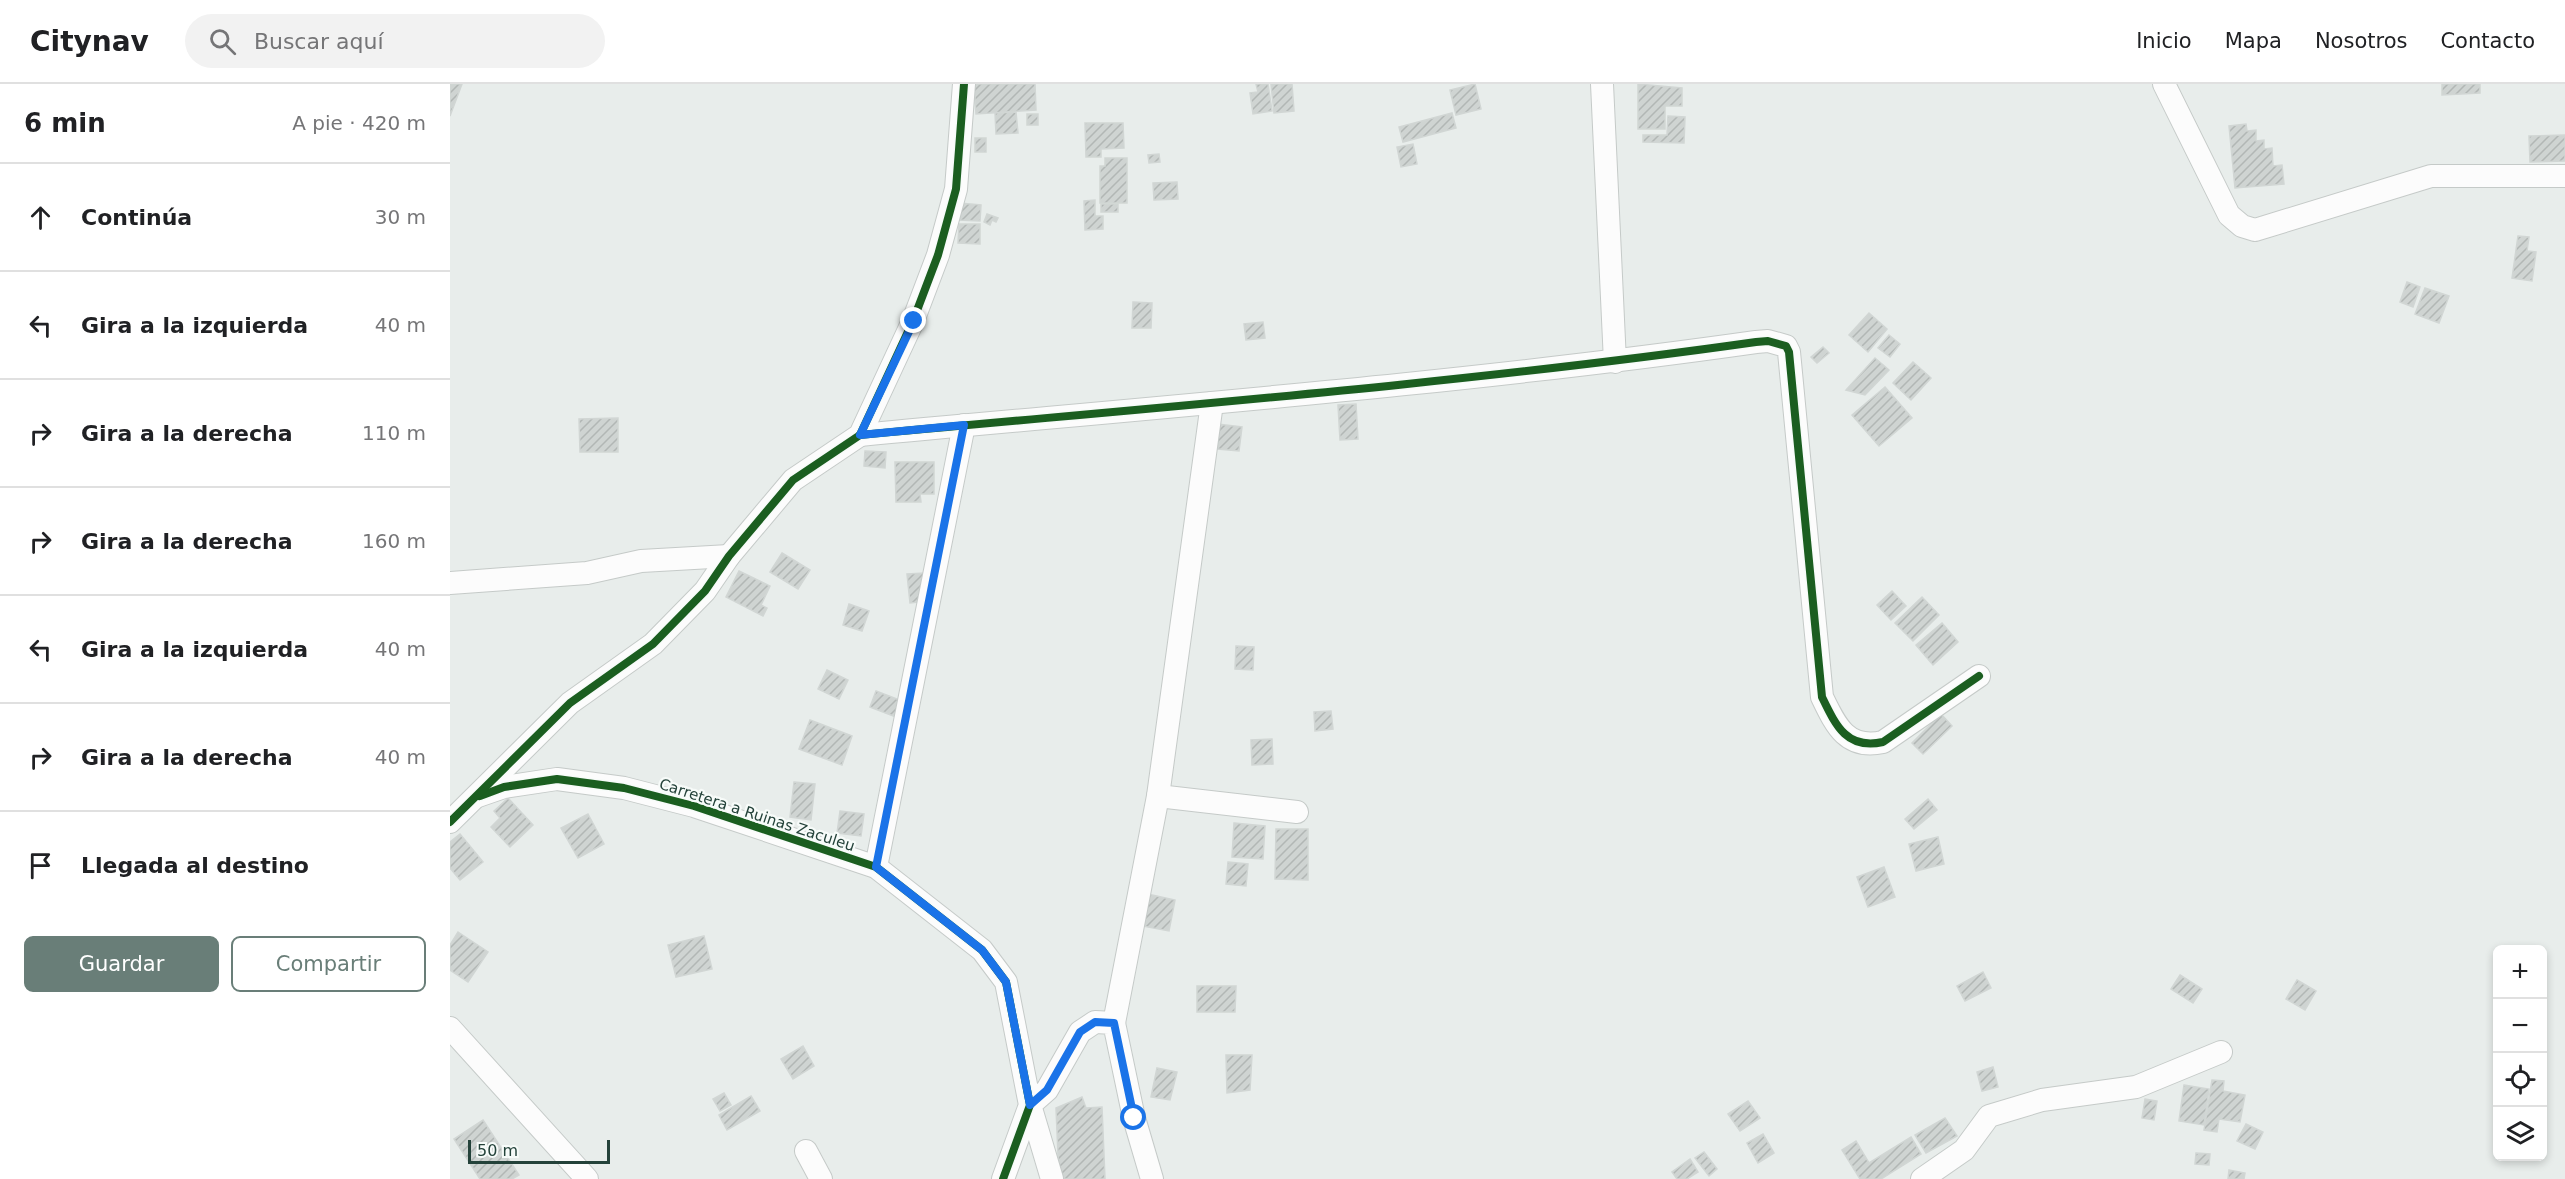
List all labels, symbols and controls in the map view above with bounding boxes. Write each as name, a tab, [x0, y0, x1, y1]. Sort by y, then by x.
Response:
search box	[185, 14, 605, 68]
text: Citynav	[30, 25, 149, 58]
icon: search	[206, 25, 239, 58]
text: Buscar aquí	[254, 29, 384, 54]
text: Inicio	[2136, 29, 2192, 53]
text: Mapa	[2225, 29, 2282, 53]
text: Nosotros	[2315, 29, 2407, 53]
text: Contacto	[2440, 29, 2535, 53]
text: 6 min	[24, 108, 106, 138]
text: A pie · 420 m	[292, 111, 426, 135]
icon: ahead	[24, 201, 57, 234]
text: Continúa	[81, 205, 192, 230]
text: 30 m	[375, 205, 426, 229]
route end	[900, 307, 926, 333]
icon: left	[24, 309, 57, 342]
text: Gira a la izquierda	[81, 313, 308, 338]
text: 40 m	[375, 313, 426, 337]
icon: right	[24, 417, 57, 450]
text: Gira a la derecha	[81, 421, 293, 446]
text: 110 m	[362, 421, 426, 445]
icon: right	[24, 525, 57, 558]
text: Gira a la derecha	[81, 529, 293, 554]
text: 160 m	[362, 529, 426, 553]
icon: left	[24, 633, 57, 666]
text: Gira a la izquierda	[81, 637, 308, 662]
text: 40 m	[375, 637, 426, 661]
icon: right	[24, 741, 57, 774]
text: Gira a la derecha	[81, 745, 293, 770]
text: 40 m	[375, 745, 426, 769]
street label: Carretera a Ruinas Zaculeu	[657, 775, 857, 855]
icon: arrive	[24, 849, 57, 882]
text: Llegada al destino	[81, 853, 309, 878]
button: Guardar	[24, 936, 219, 992]
button: Compartir	[231, 936, 426, 992]
map controls	[2493, 945, 2547, 1161]
button: +	[2493, 945, 2547, 999]
button: −	[2493, 999, 2547, 1053]
button: locate	[2493, 1053, 2547, 1107]
route start	[1120, 1104, 1146, 1130]
button: layers	[2493, 1107, 2547, 1161]
scale bar	[468, 1137, 610, 1164]
text: 50 m	[477, 1141, 518, 1160]

